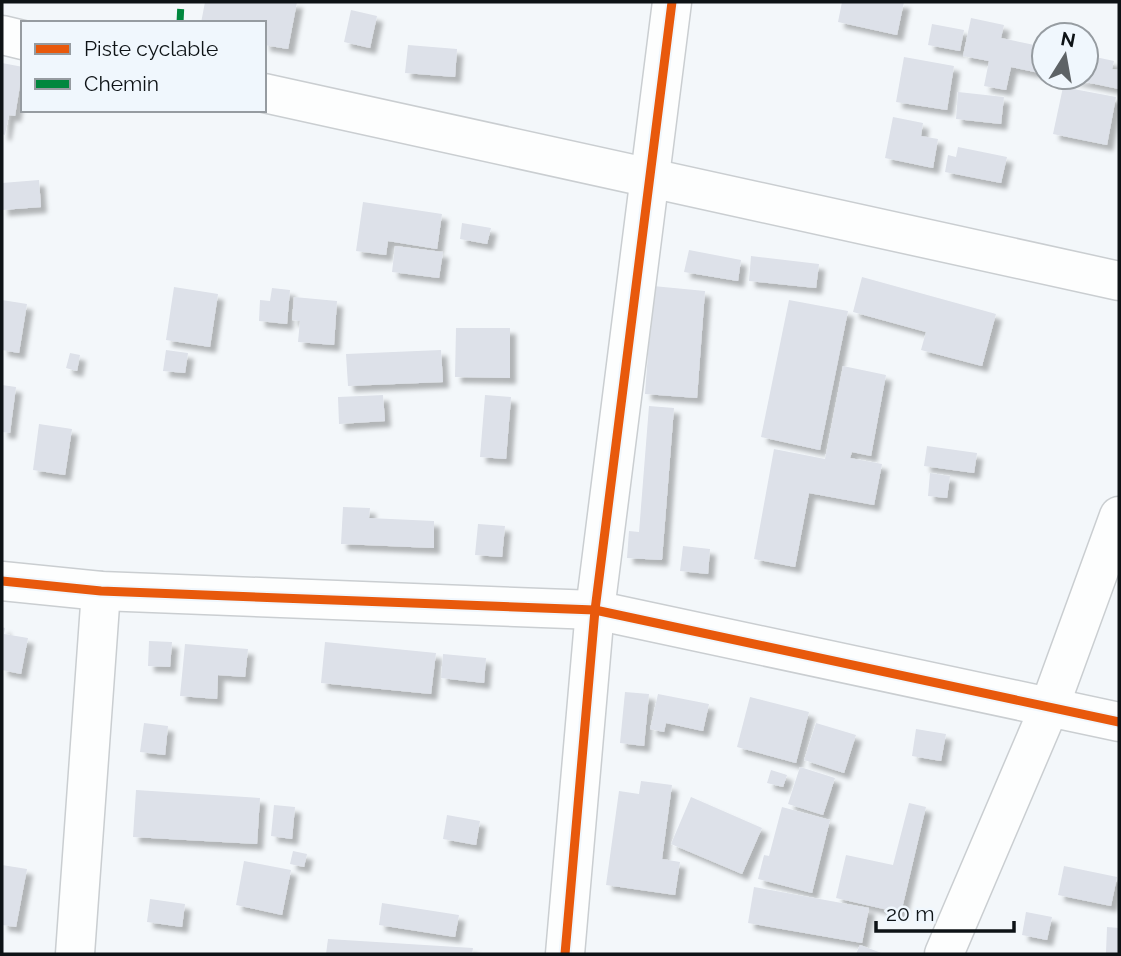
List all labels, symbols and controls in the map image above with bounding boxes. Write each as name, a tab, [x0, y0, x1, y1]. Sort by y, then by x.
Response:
legend	[21, 21, 266, 112]
north arrow	[1030, 21, 1100, 91]
text: N	[1059, 27, 1077, 51]
text: Piste cyclable	[84, 36, 218, 61]
text: Chemin	[84, 71, 159, 96]
scale bar	[876, 890, 1014, 934]
text: 20 m	[886, 901, 934, 926]

